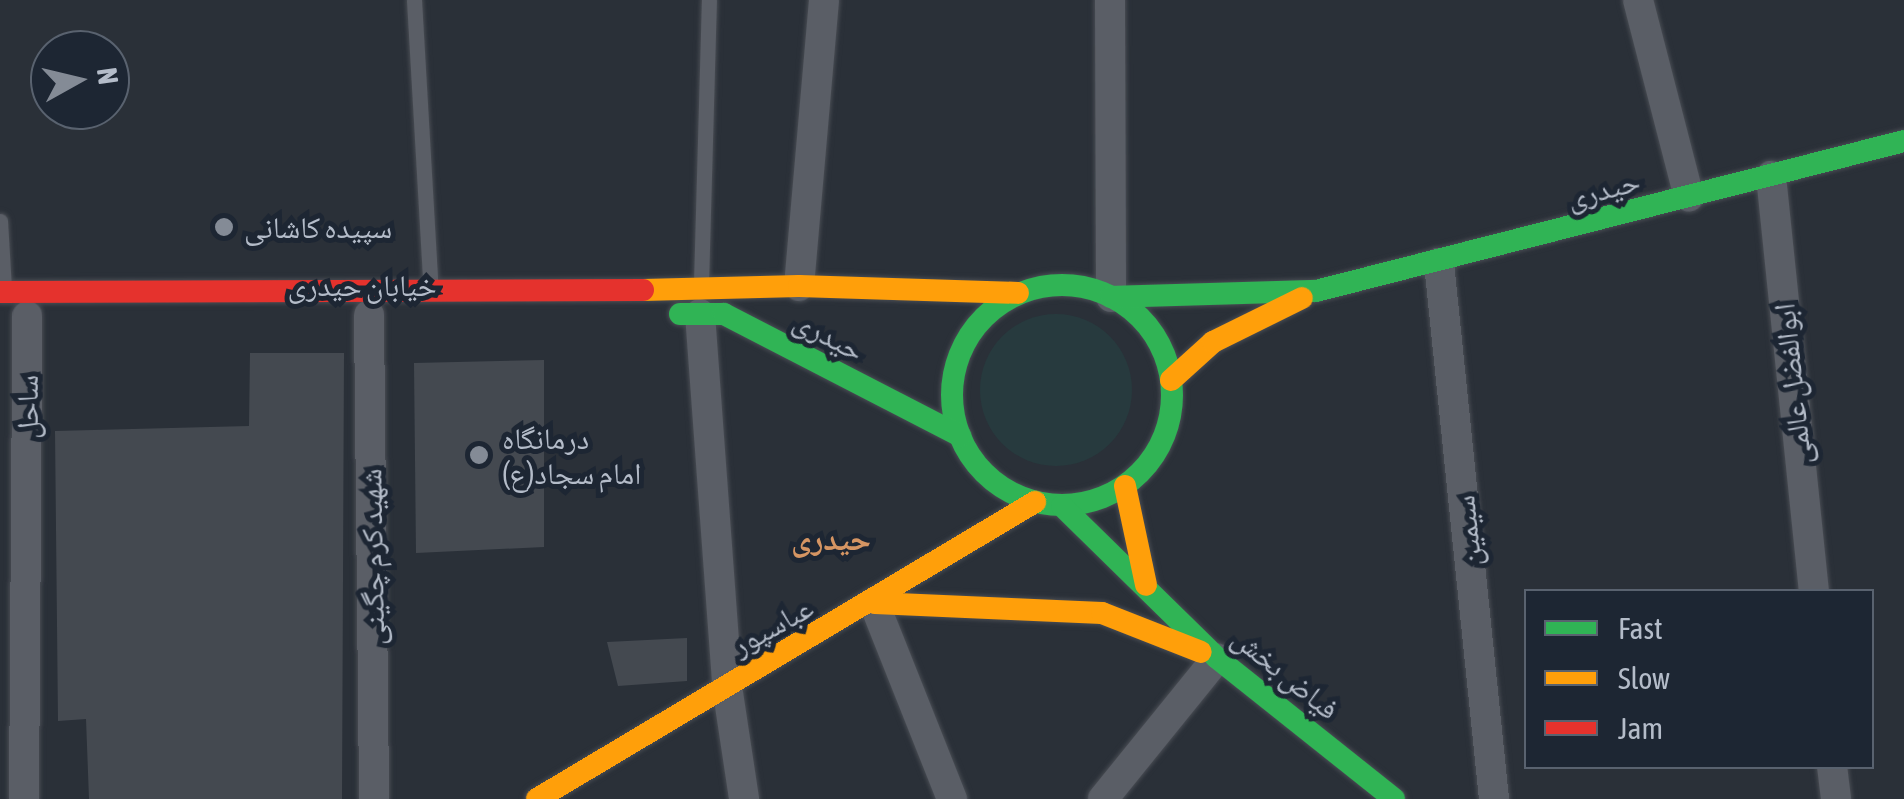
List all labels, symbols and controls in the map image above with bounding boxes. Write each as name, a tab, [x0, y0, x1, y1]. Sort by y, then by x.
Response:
north arrow	[30, 30, 130, 130]
text: N	[91, 66, 125, 87]
street label: حیدری	[1562, 162, 1644, 216]
place label: سپیده کاشانی	[244, 209, 392, 245]
marker: سپیده کاشانی	[213, 216, 235, 238]
street label: خیابان حیدری	[287, 267, 437, 303]
street label: حیدری	[788, 302, 870, 368]
street label: ابوالفضل عالمی	[1766, 302, 1818, 466]
street label: ساحل	[9, 375, 45, 439]
place label: درمانگاه امام سجاد(ع)	[502, 420, 641, 490]
marker: درمانگاه امام سجاد(ع)	[466, 442, 492, 468]
street label: شهید کرم چگینی	[352, 468, 392, 646]
street label: سیمین	[1445, 494, 1489, 568]
district label: حیدری	[791, 520, 871, 558]
street label: عباسپور	[725, 589, 819, 663]
legend	[1524, 589, 1874, 769]
text: Fast	[1618, 611, 1663, 645]
street label: فیاض بخش	[1225, 619, 1347, 727]
text: Slow	[1618, 661, 1670, 695]
text: Jam	[1618, 711, 1663, 745]

